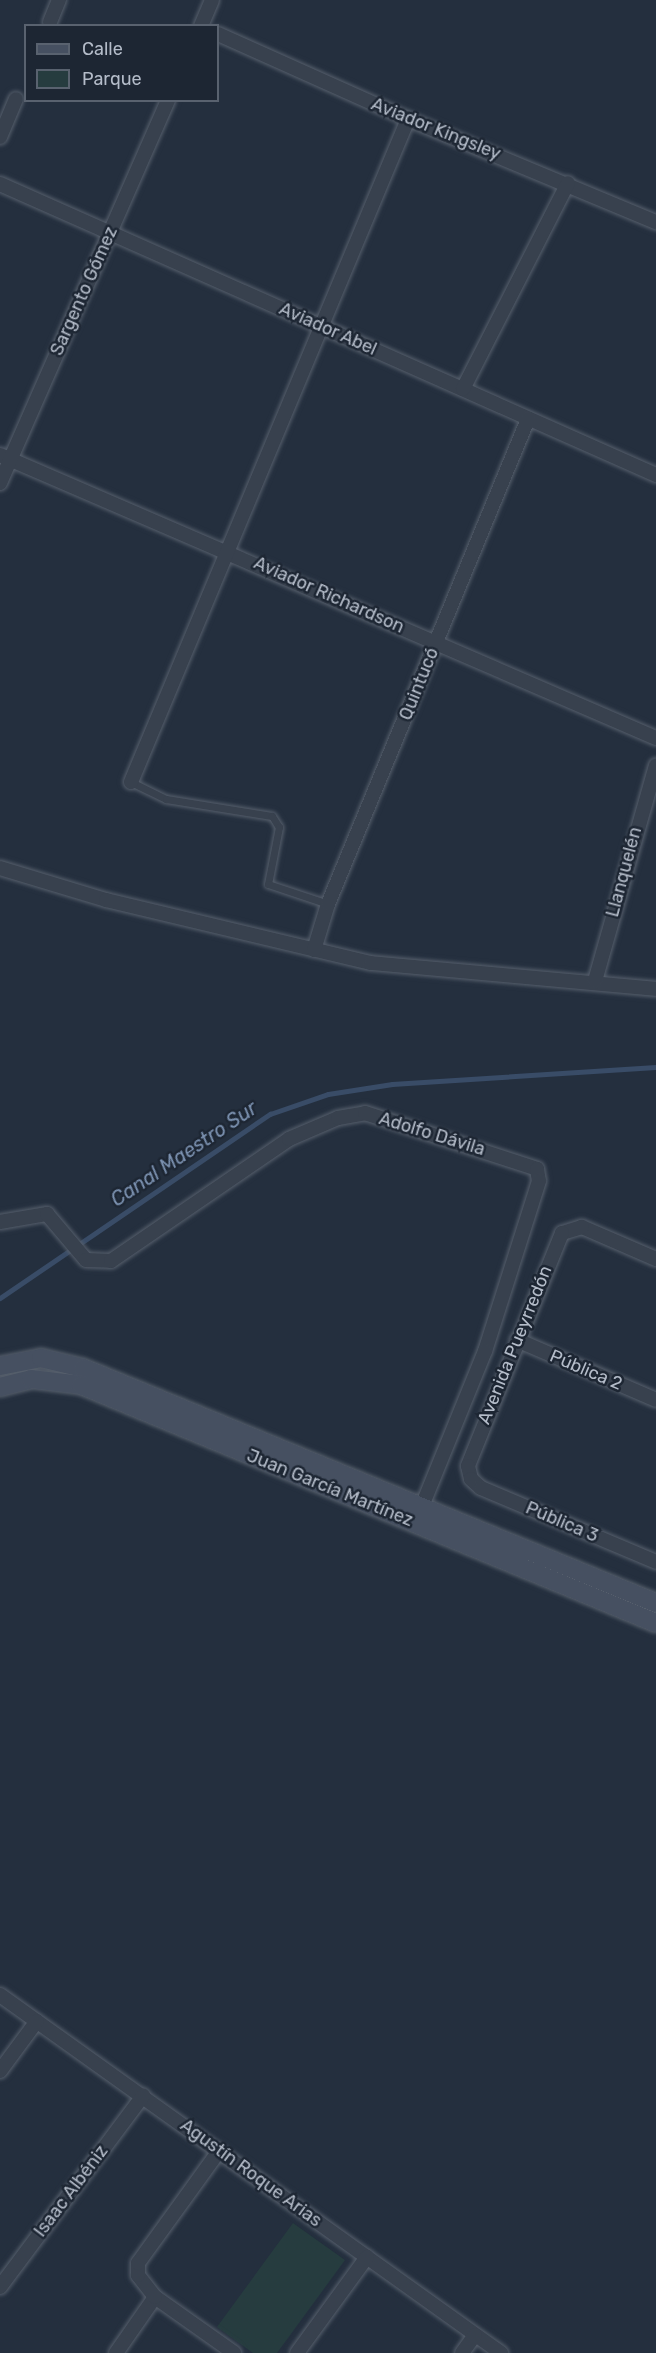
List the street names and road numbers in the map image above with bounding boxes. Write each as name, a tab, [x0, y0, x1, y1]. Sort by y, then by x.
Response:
street label: Aviador Kingsley	[368, 93, 504, 165]
street label: Sargento Gómez	[46, 223, 122, 359]
street label: Aviador Abel	[276, 298, 380, 360]
street label: Aviador Richardson	[250, 552, 408, 638]
street label: Quintucó	[395, 645, 443, 723]
street label: Llanquelén	[602, 825, 646, 919]
street label: Adolfo Dávila	[376, 1108, 488, 1160]
street label: Avenida Pueyrredón	[473, 1263, 557, 1427]
street label: Pública 2	[546, 1345, 626, 1395]
street label: Juan García Martínez	[244, 1445, 416, 1531]
street label: Pública 3	[522, 1497, 602, 1547]
street label: Agustín Roque Arias	[176, 2114, 326, 2232]
street label: Isaac Albéniz	[29, 2141, 113, 2241]

